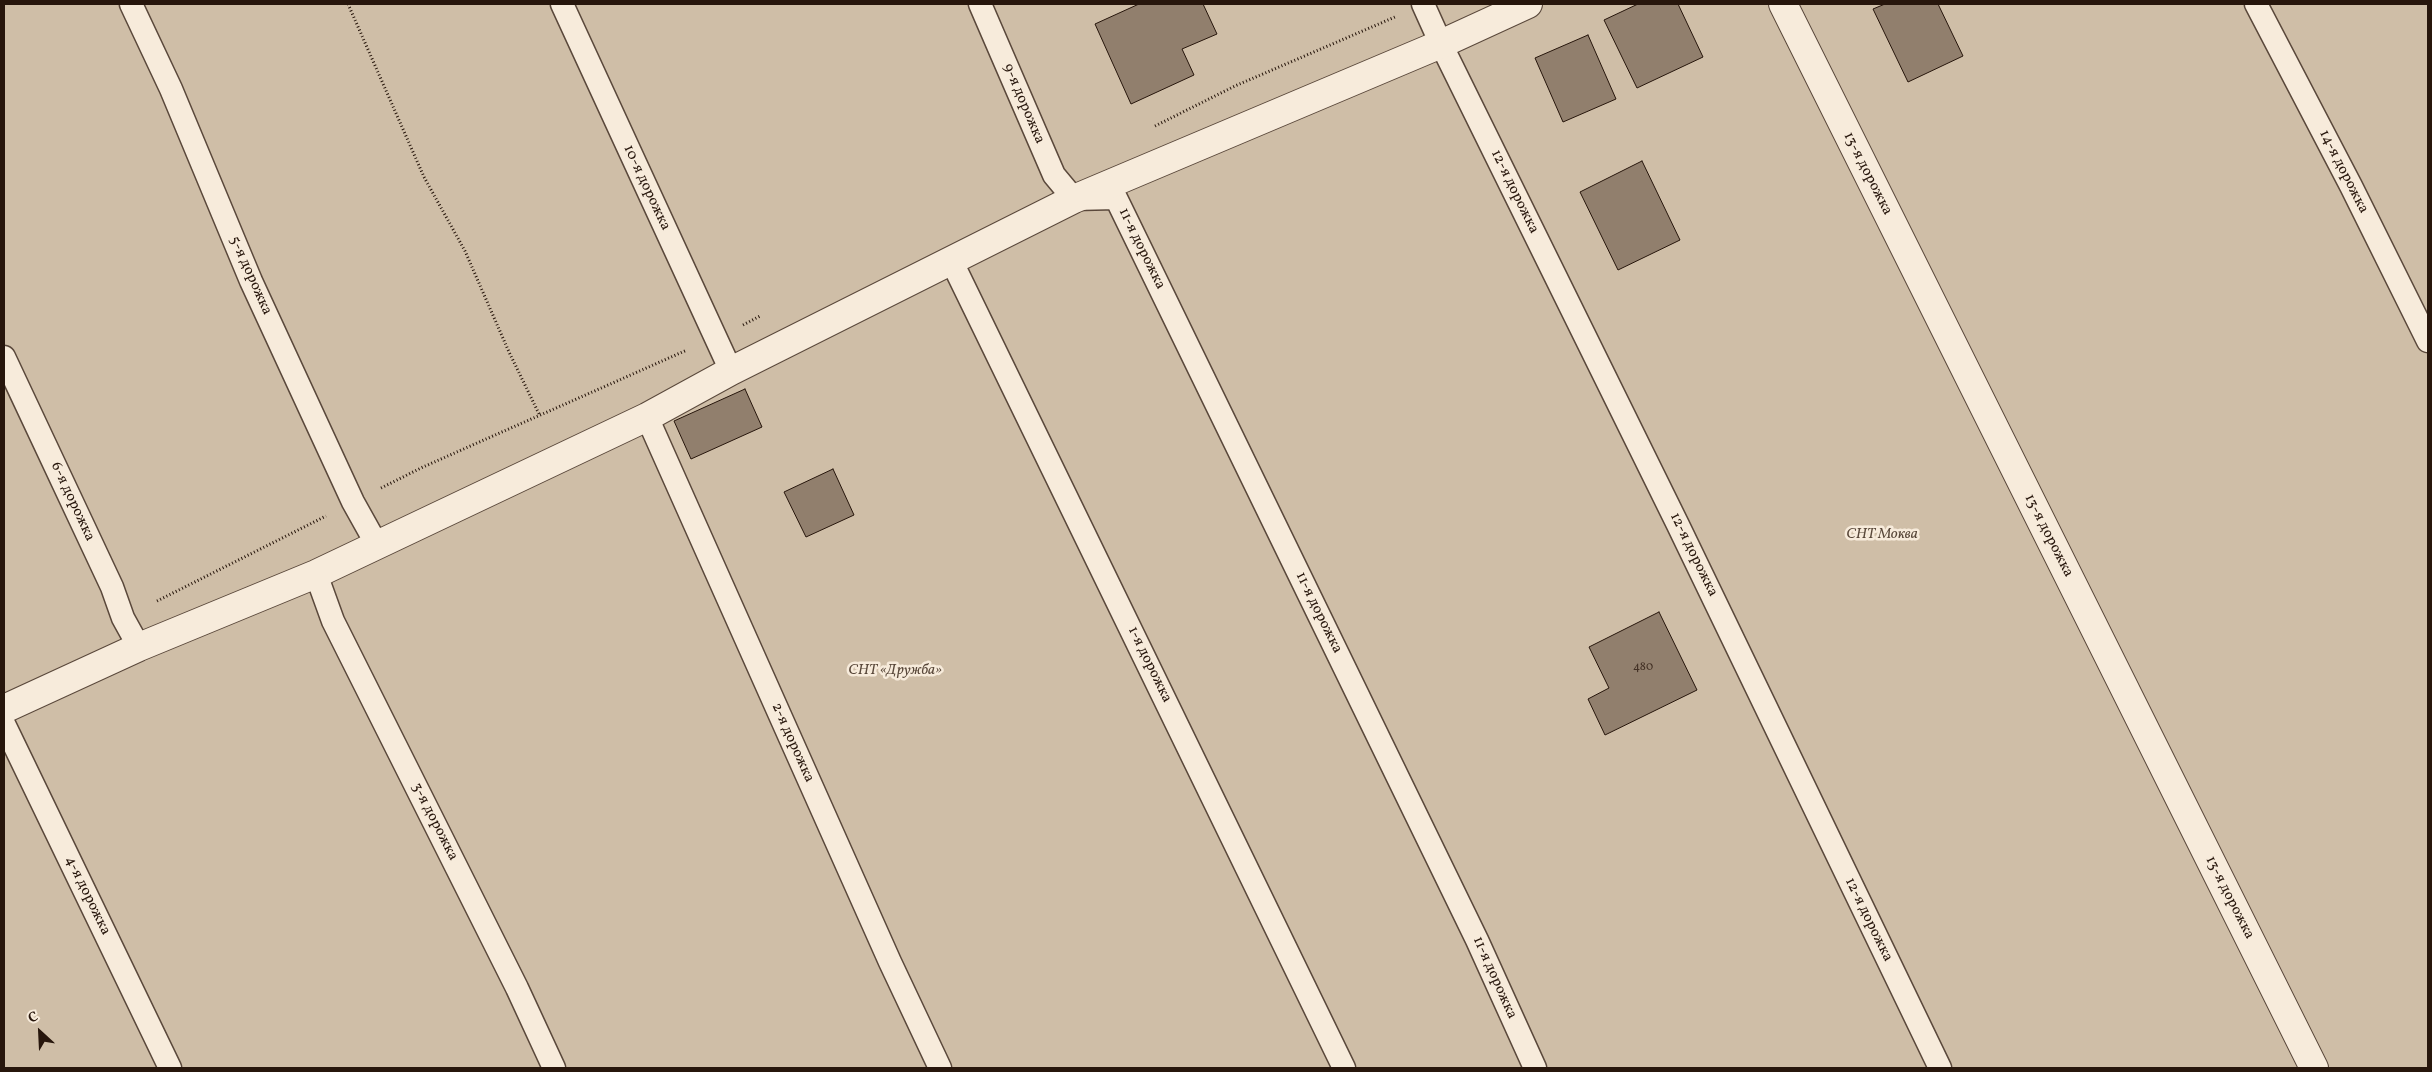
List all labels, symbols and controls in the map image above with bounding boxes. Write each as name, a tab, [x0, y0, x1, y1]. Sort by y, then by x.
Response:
street label: 9-я дорожка	[998, 61, 1048, 147]
street label: 14-я дорожка	[2314, 127, 2372, 217]
street label: 13-я дорожка	[1838, 129, 1896, 219]
street label: 10-я дорожка	[618, 142, 674, 234]
street label: 12-я дорожка	[1486, 147, 1542, 237]
street label: 11-я дорожка	[1114, 205, 1168, 293]
street label: 5-я дорожка	[225, 234, 275, 318]
street label: 6-я дорожка	[46, 460, 98, 544]
street label: 13-я дорожка	[2019, 491, 2077, 581]
street label: 12-я дорожка	[1665, 510, 1721, 600]
park label: СНТ Моква	[1846, 526, 1918, 544]
street label: 11-я дорожка	[1291, 569, 1345, 657]
street label: 1-я дорожка	[1123, 624, 1175, 706]
house number: 480	[1633, 661, 1653, 675]
park label: СНТ «Дружба»	[848, 662, 942, 680]
street label: 2-я дорожка	[766, 700, 818, 786]
street label: 3-я дорожка	[407, 780, 461, 864]
street label: 13-я дорожка	[2200, 853, 2258, 943]
street label: 4-я дорожка	[60, 854, 114, 938]
street label: 12-я дорожка	[1840, 875, 1896, 965]
street label: 11-я дорожка	[1468, 934, 1520, 1022]
north arrow	[15, 1007, 65, 1057]
text: С	[25, 1007, 42, 1028]

